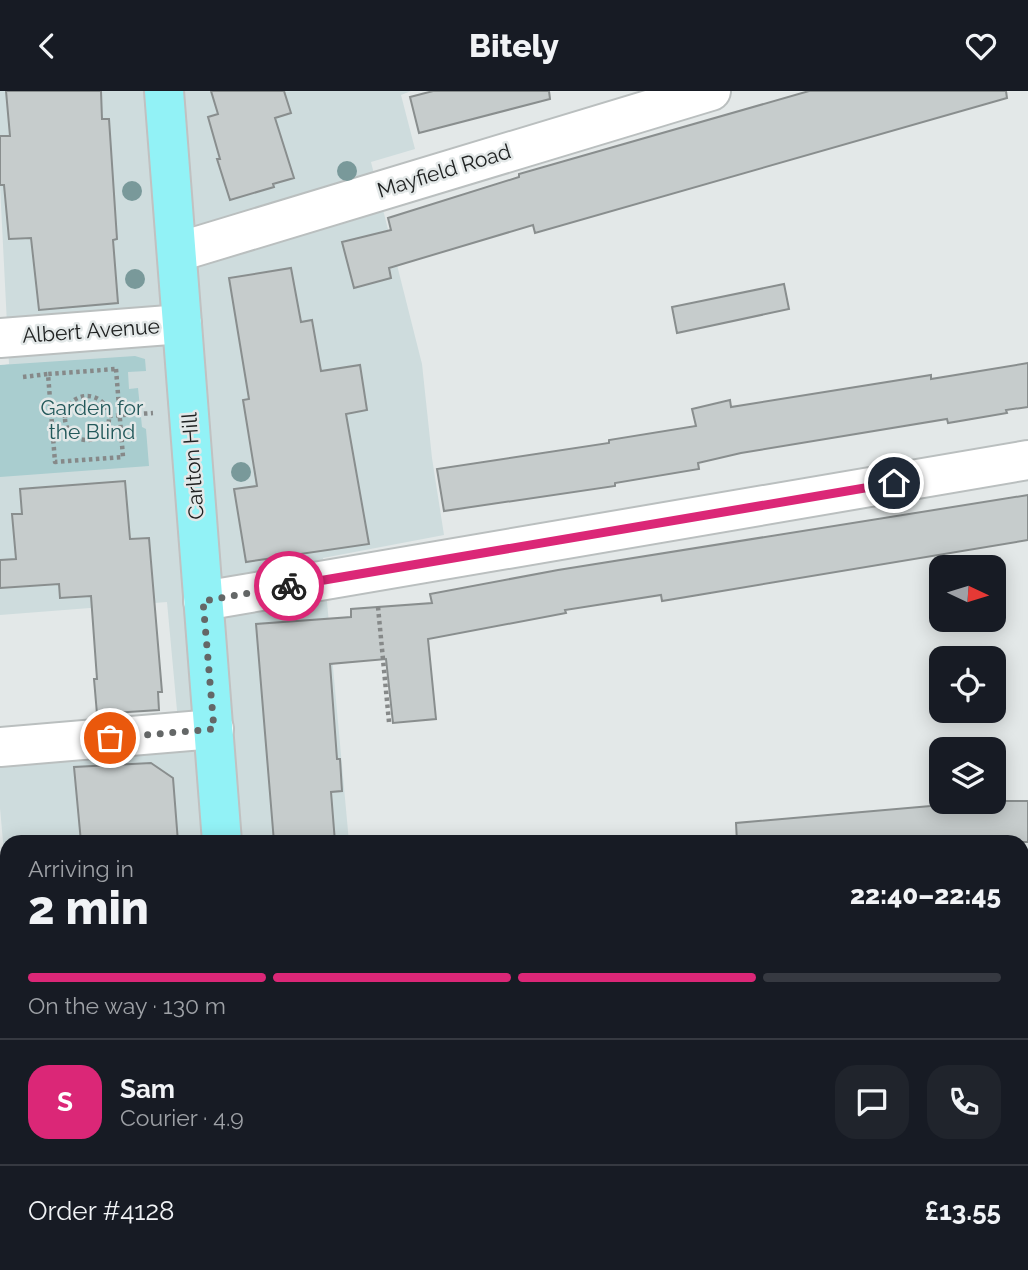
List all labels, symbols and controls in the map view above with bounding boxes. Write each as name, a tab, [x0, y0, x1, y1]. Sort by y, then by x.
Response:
icon: back	[28, 27, 66, 65]
text: Bitely	[469, 27, 559, 64]
icon: heart	[962, 27, 1000, 65]
street label: Mayfield Road	[374, 138, 514, 203]
street label: Albert Avenue	[21, 313, 161, 348]
park label: Garden for the Blind	[40, 395, 144, 444]
street label: Carlton Hill	[176, 411, 209, 520]
pin	[864, 453, 924, 513]
icon: home	[875, 464, 913, 502]
courier	[254, 551, 324, 621]
north arrow	[929, 555, 1006, 632]
map controls	[929, 555, 1006, 814]
icon: bike	[270, 567, 308, 605]
button: locate	[929, 646, 1006, 723]
pin	[80, 708, 140, 768]
icon: bag	[91, 719, 129, 757]
button: layers	[929, 737, 1006, 814]
text: Arriving in	[28, 855, 134, 882]
text: 22:40–22:45	[850, 880, 1001, 910]
text: 2 min	[28, 881, 149, 935]
text: On the way · 130 m	[28, 992, 226, 1019]
button: chat	[835, 1065, 909, 1139]
button: phone	[927, 1065, 1001, 1139]
text: Sam	[120, 1074, 175, 1104]
text: S	[57, 1087, 73, 1117]
text: Courier · 4.9	[120, 1104, 244, 1131]
text: Order #4128	[28, 1196, 174, 1226]
text: £13.55	[925, 1196, 1001, 1226]

